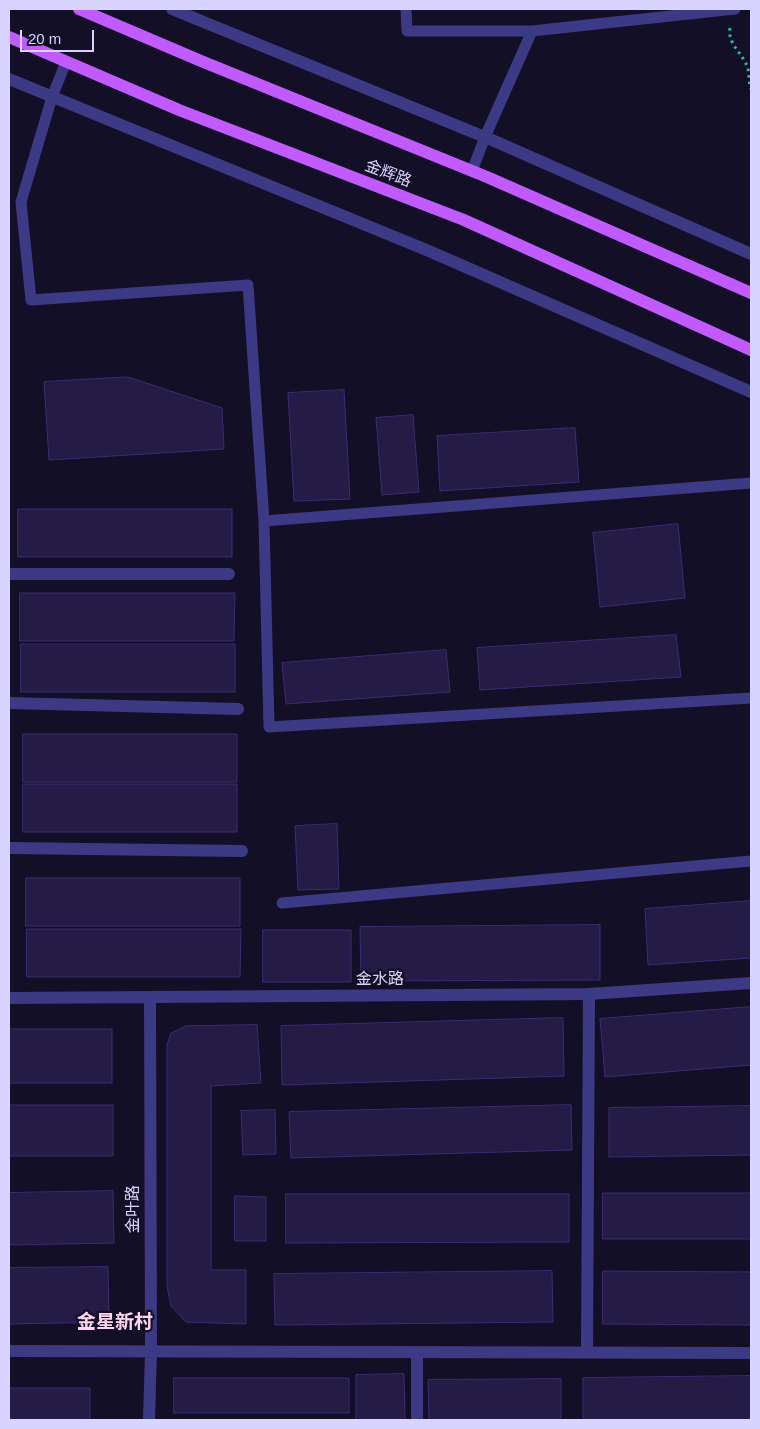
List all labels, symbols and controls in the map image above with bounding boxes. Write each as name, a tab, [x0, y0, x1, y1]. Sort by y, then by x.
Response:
scale bar	[22, 20, 96, 52]
text: 20 m	[28, 30, 61, 47]
street label: 金辉路	[362, 156, 414, 192]
street label: 金水路	[356, 970, 404, 990]
street label: 金叶路	[124, 1185, 144, 1233]
district label: 金星新村	[77, 1312, 153, 1334]

